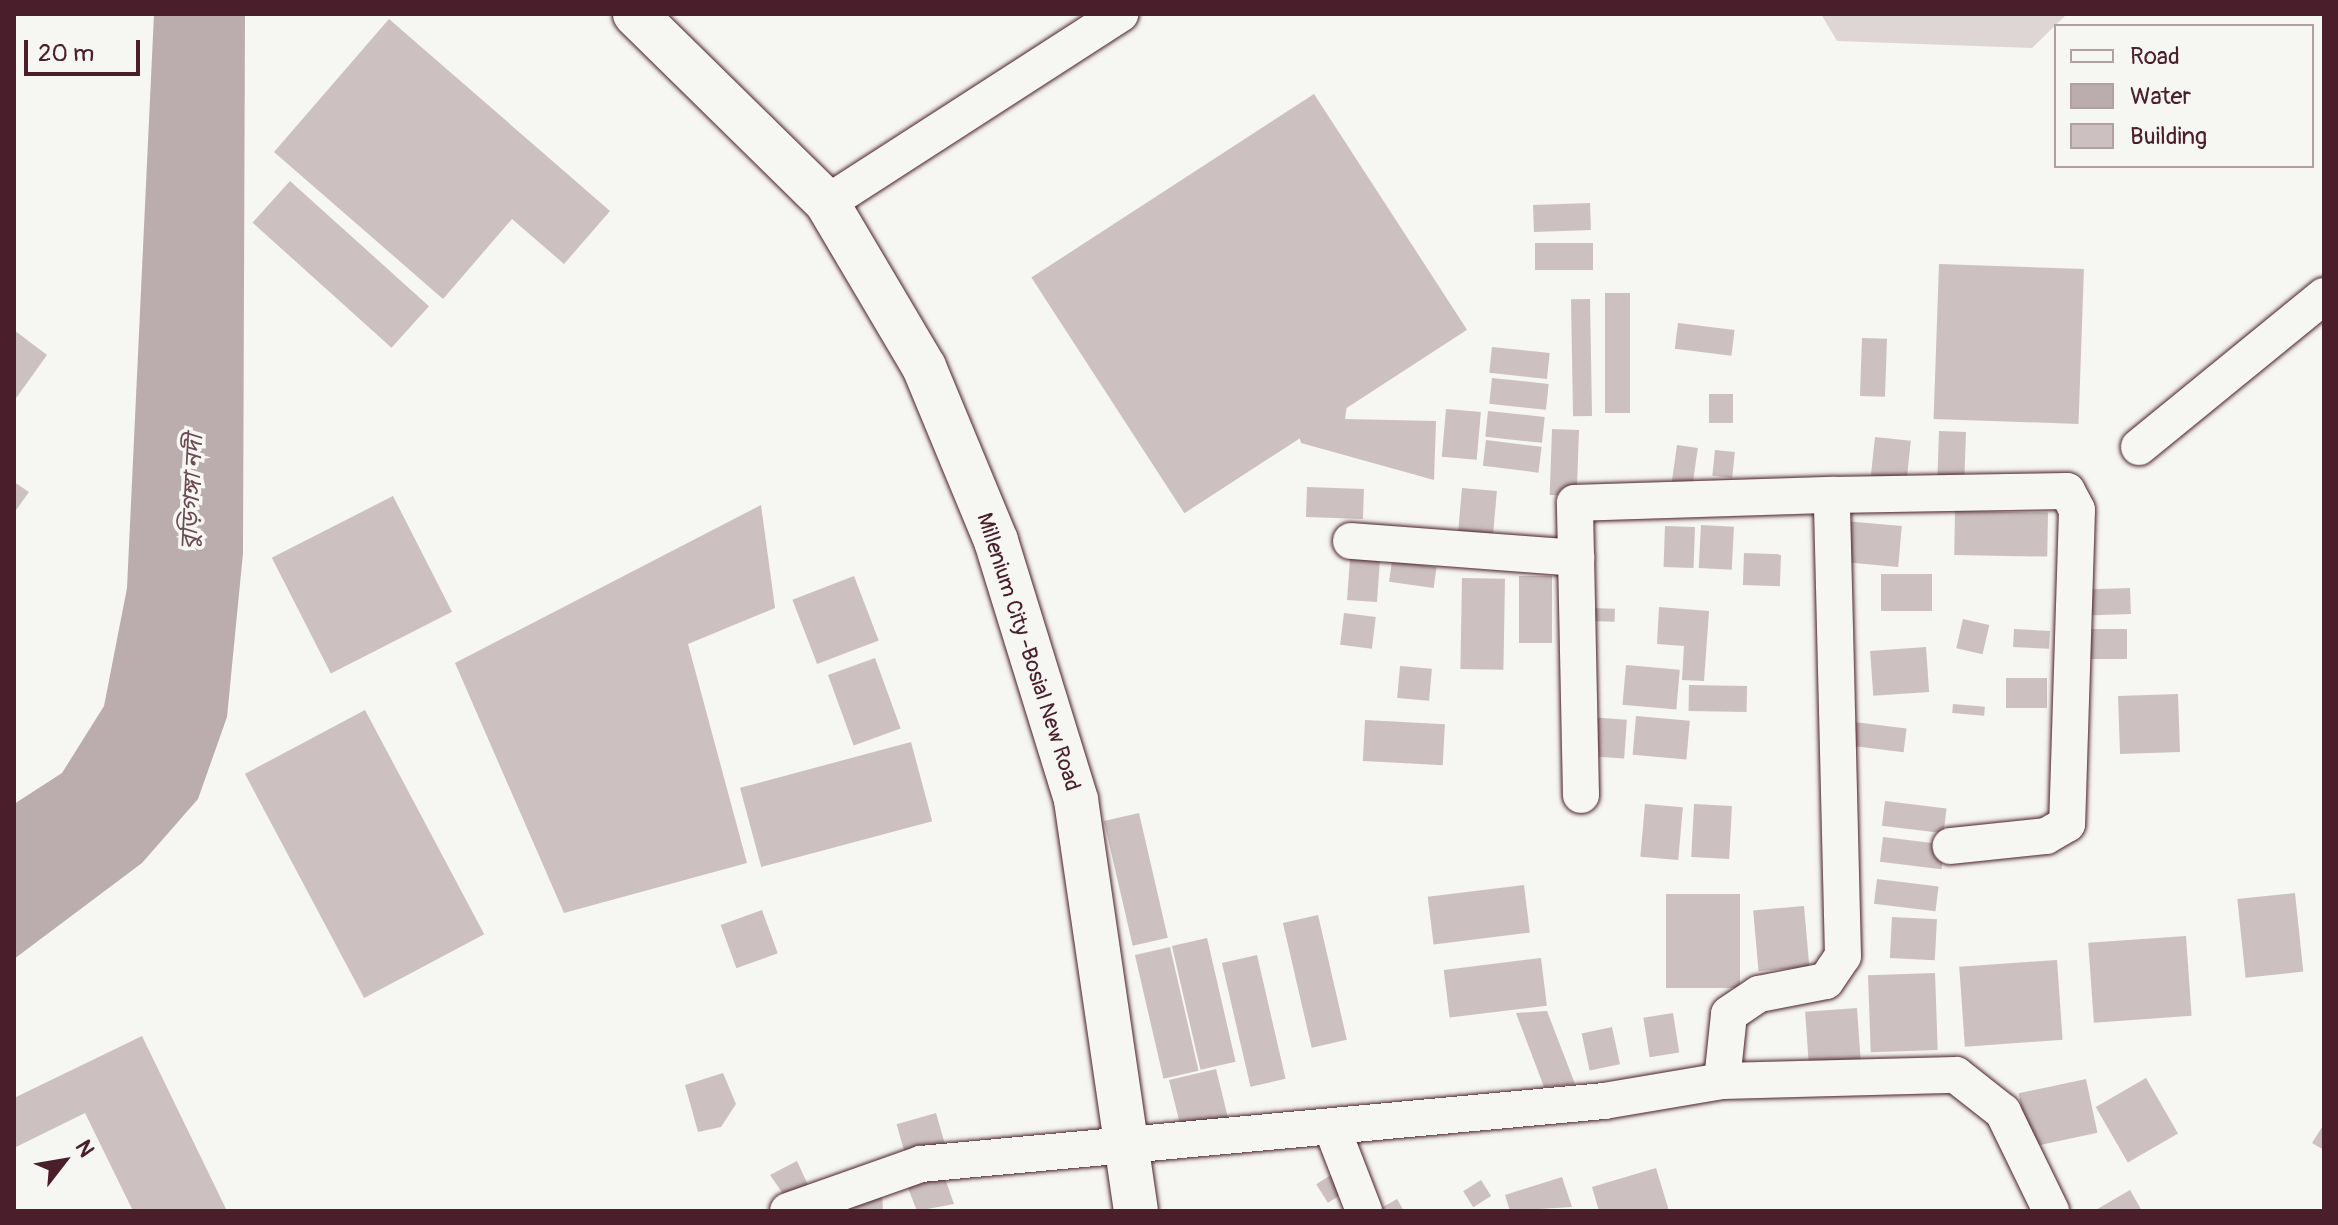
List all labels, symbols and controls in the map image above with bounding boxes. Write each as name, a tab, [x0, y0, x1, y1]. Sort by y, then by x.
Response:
scale bar	[28, 24, 144, 74]
legend	[2054, 24, 2314, 168]
text: 20 m	[38, 39, 94, 68]
text: Road	[2130, 42, 2180, 71]
text: Water	[2130, 82, 2191, 111]
text: Building	[2130, 122, 2207, 151]
water label: বুড়িগঙ্গা নদী	[175, 434, 209, 550]
street label: Millenium City -Bosial New Road	[971, 510, 1085, 794]
north arrow	[24, 1121, 104, 1201]
text: N	[69, 1135, 100, 1162]

